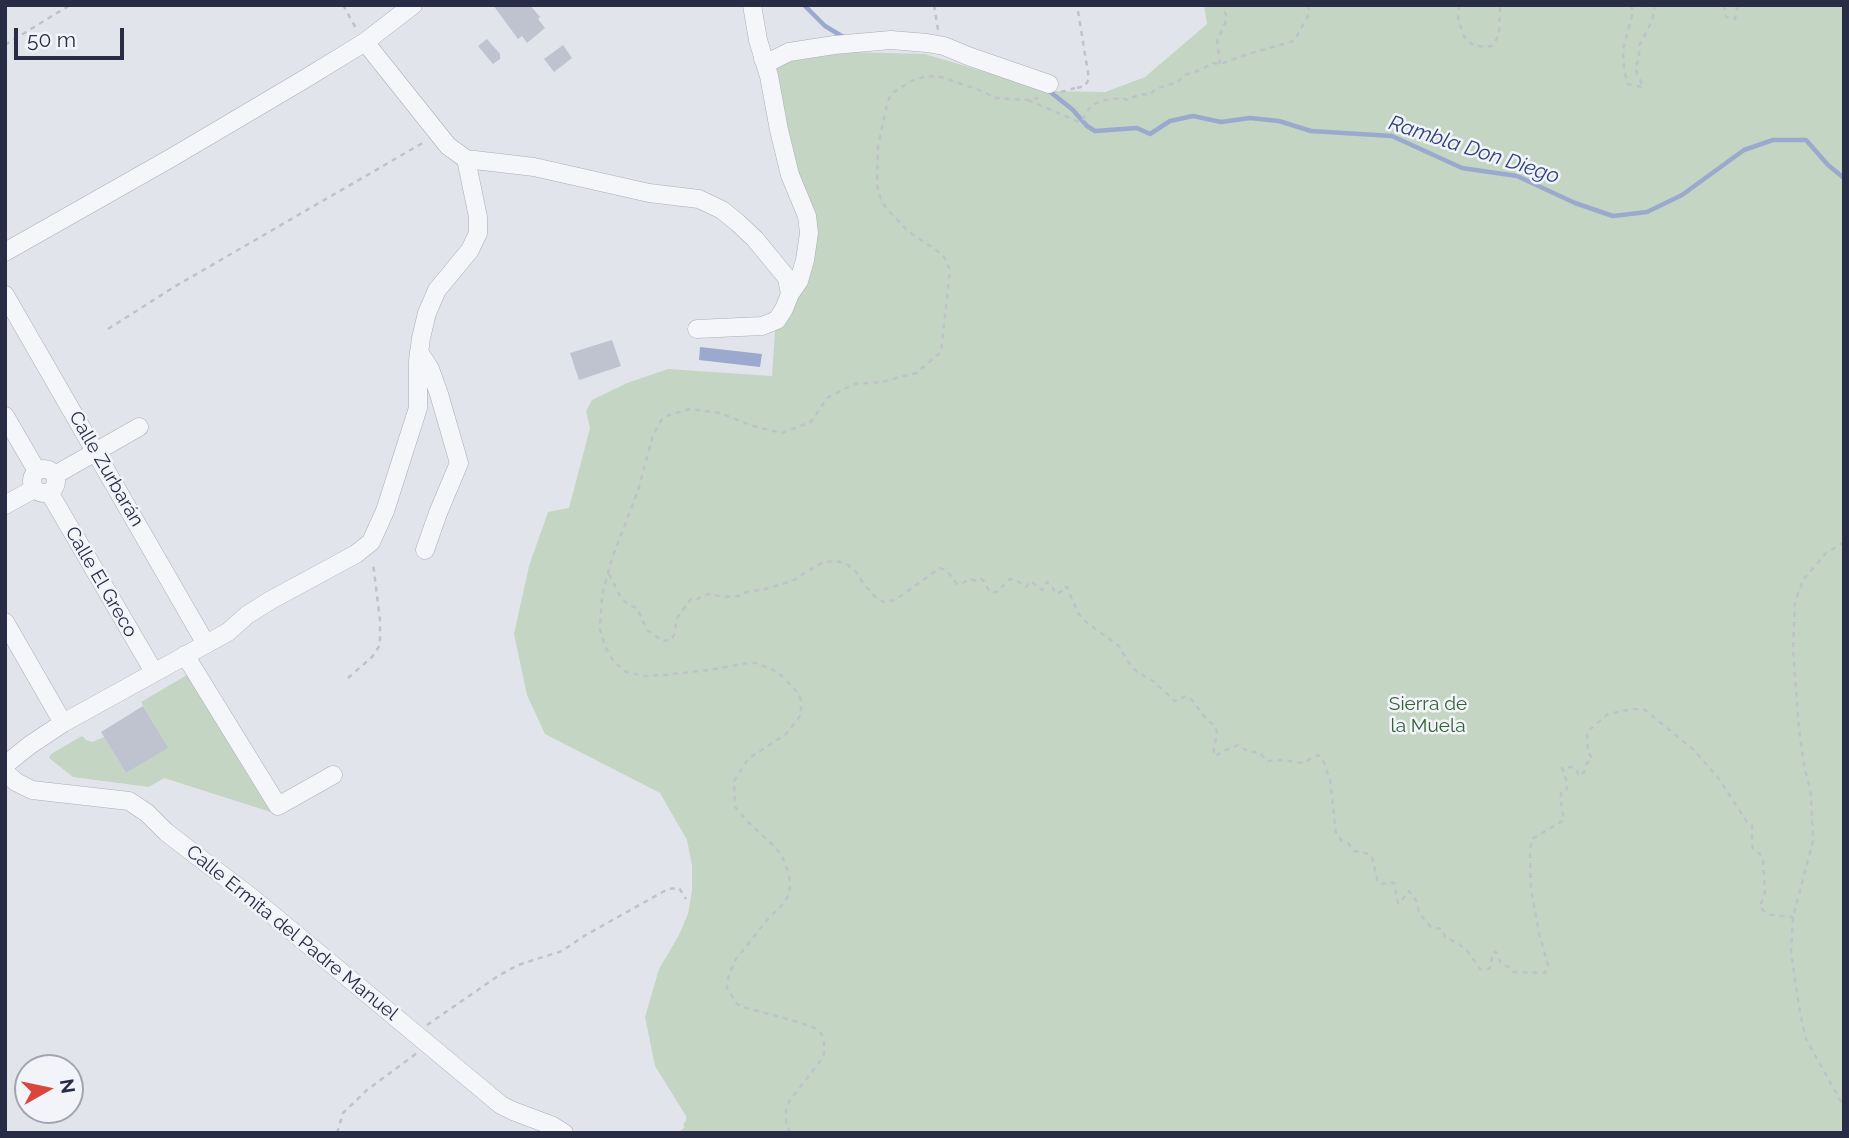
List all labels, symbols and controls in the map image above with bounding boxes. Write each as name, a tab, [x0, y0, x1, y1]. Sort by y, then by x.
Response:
scale bar	[18, 14, 128, 58]
text: 50 m	[27, 27, 76, 52]
water label: Rambla Don Diego	[1386, 111, 1562, 189]
street label: Calle Zurbarán	[64, 407, 148, 531]
street label: Calle El Greco	[60, 523, 142, 641]
park label: Sierra de la Muela	[1389, 693, 1467, 737]
street label: Calle Ermita del Padre Manuel	[182, 840, 402, 1026]
north arrow	[14, 1054, 84, 1124]
text: N	[56, 1077, 80, 1095]

